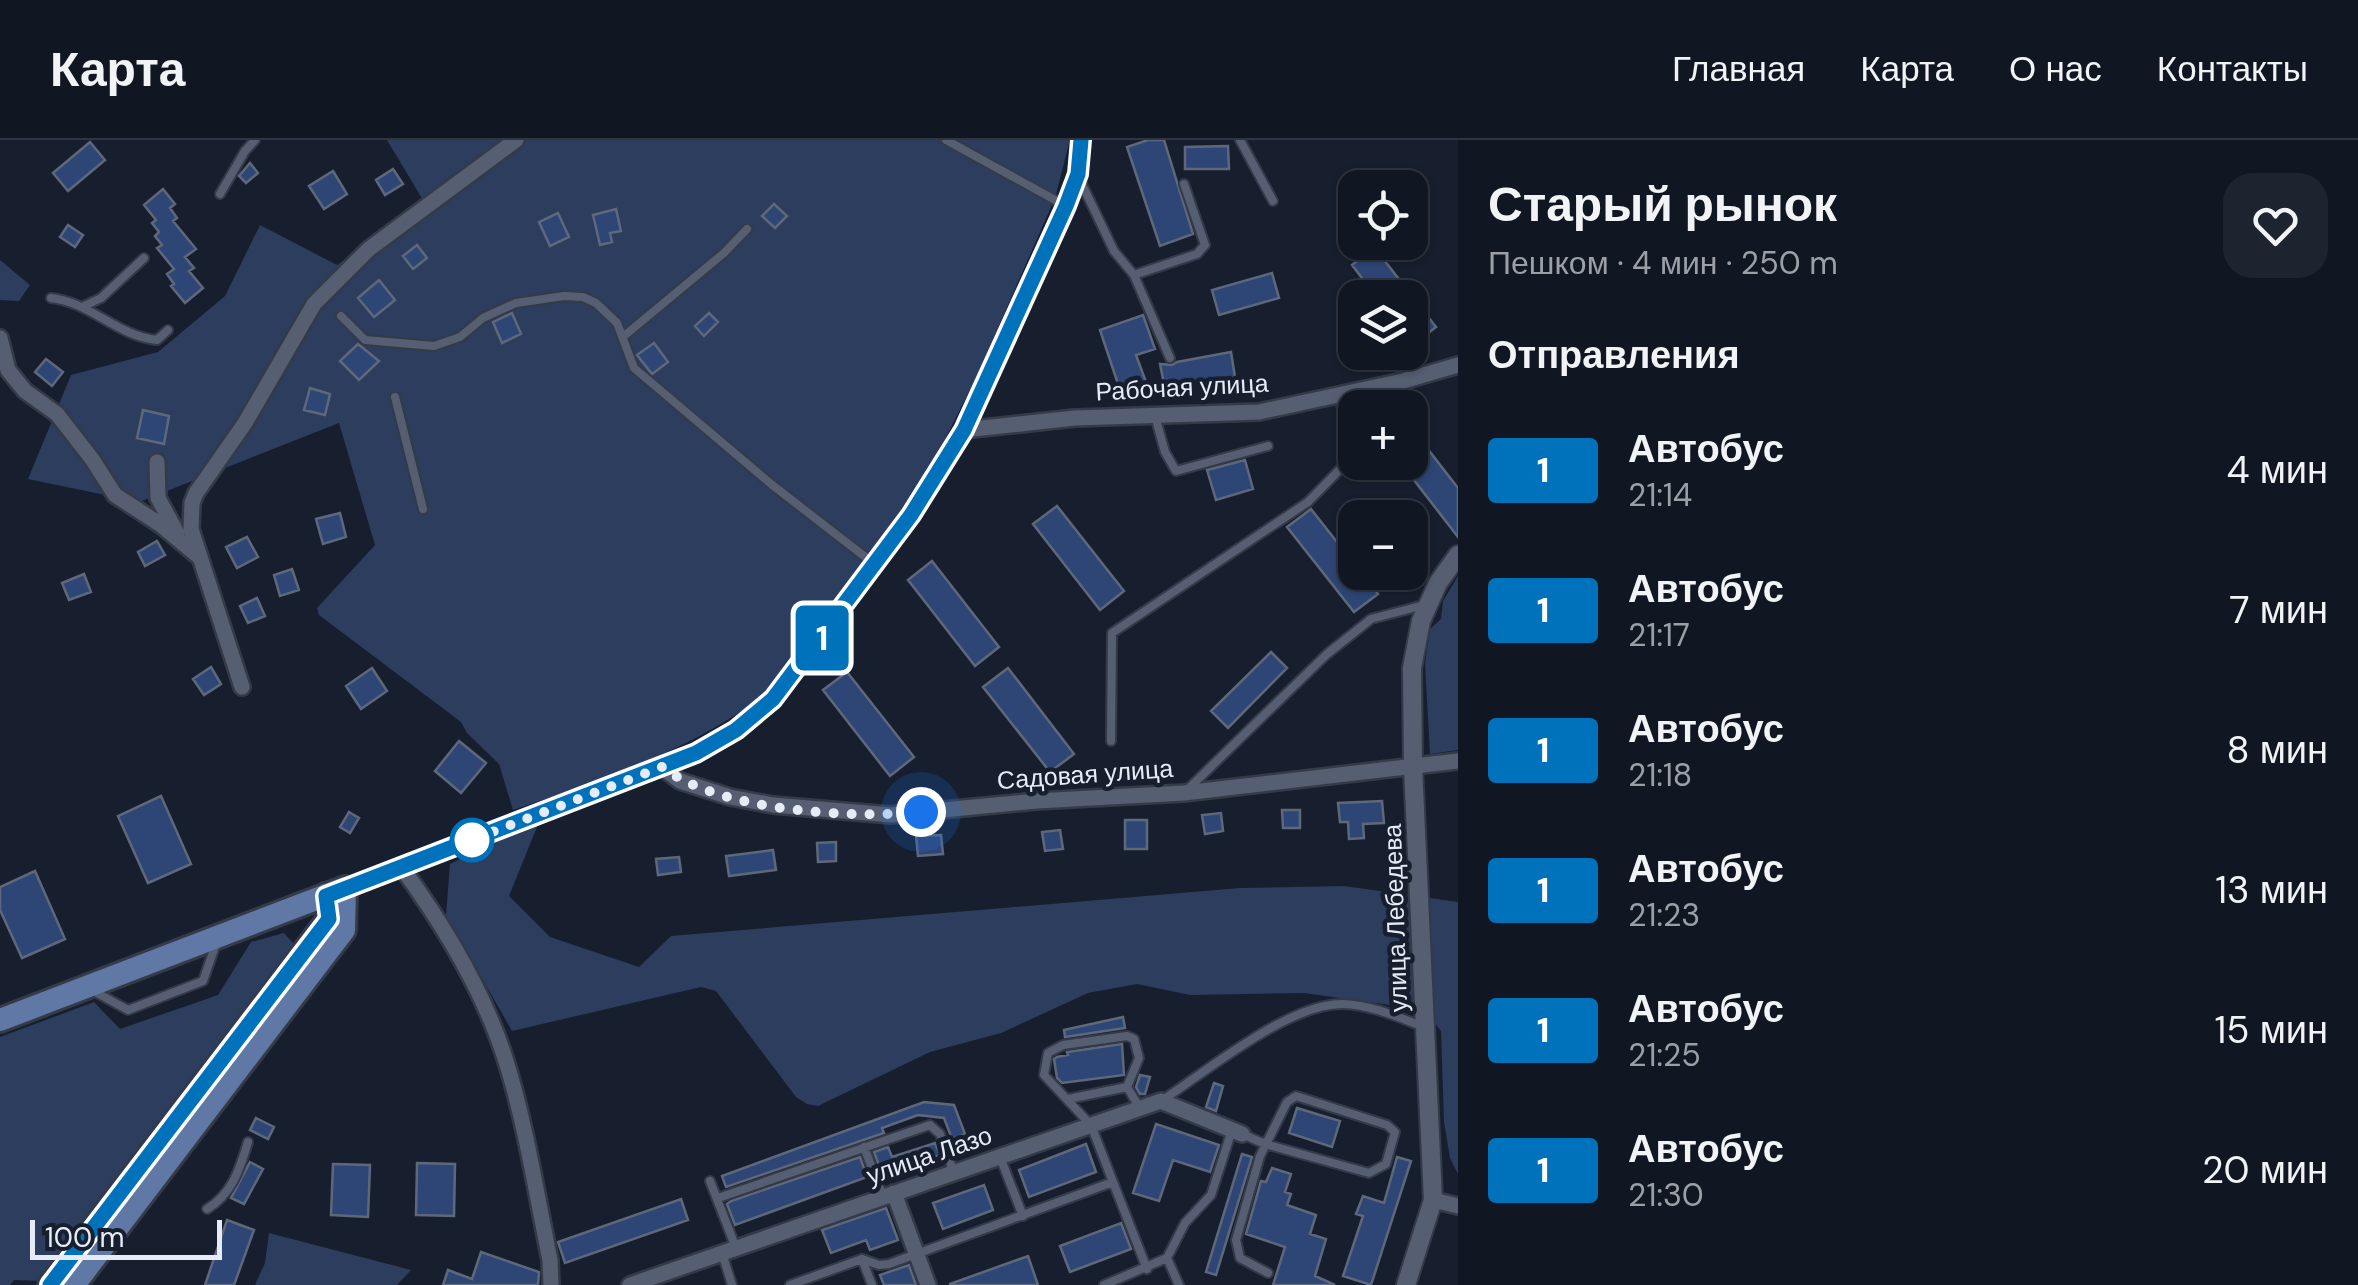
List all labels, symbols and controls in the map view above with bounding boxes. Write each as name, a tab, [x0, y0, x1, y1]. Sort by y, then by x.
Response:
text: Карта	[50, 38, 185, 101]
text: Главная	[1672, 46, 1805, 92]
text: Карта	[1860, 46, 1954, 92]
text: О нас	[2009, 46, 2102, 92]
text: Контакты	[2157, 46, 2308, 92]
map controls	[1338, 170, 1428, 590]
button: locate	[1338, 170, 1428, 260]
text: Старый рынок	[1488, 173, 1837, 236]
button: heart	[2223, 173, 2328, 278]
text: Пешком · 4 мин · 250 m	[1488, 242, 1838, 284]
button: layers	[1338, 280, 1428, 370]
text: Отправления	[1488, 330, 1740, 380]
street label: Рабочая улица	[1095, 366, 1269, 409]
button: +	[1338, 390, 1428, 480]
text: Автобус	[1628, 424, 1784, 474]
text: 4 мин	[2226, 445, 2328, 495]
text: 1	[1537, 447, 1549, 493]
text: 21:14	[1628, 474, 1692, 516]
button: −	[1338, 500, 1428, 590]
text: Автобус	[1628, 564, 1784, 614]
text: 7 мин	[2229, 585, 2328, 635]
text: 1	[1537, 587, 1549, 633]
line badge: 1	[790, 606, 854, 670]
text: 21:17	[1628, 614, 1690, 656]
text: 1	[816, 615, 828, 661]
text: Автобус	[1628, 704, 1784, 754]
text: 8 мин	[2226, 725, 2328, 775]
text: 1	[1537, 727, 1549, 773]
street label: Садовая улица	[996, 752, 1174, 797]
text: 21:18	[1628, 754, 1692, 796]
your location	[896, 787, 946, 837]
unlabelled marker	[451, 819, 493, 861]
street label: улица Лебедева	[1376, 823, 1415, 1013]
text: Автобус	[1628, 844, 1784, 894]
text: 13 мин	[2215, 865, 2328, 915]
text: 1	[1537, 867, 1549, 913]
text: 21:23	[1628, 894, 1700, 936]
text: Автобус	[1628, 984, 1784, 1034]
text: 15 мин	[2215, 1005, 2328, 1055]
text: 1	[1537, 1007, 1549, 1053]
text: 21:25	[1628, 1034, 1701, 1076]
street label: улица Лазо	[862, 1119, 996, 1192]
text: Автобус	[1628, 1124, 1784, 1174]
text: 20 мин	[2202, 1145, 2328, 1195]
text: 1	[1537, 1147, 1549, 1193]
text: 21:30	[1628, 1174, 1704, 1216]
scale bar	[30, 1215, 222, 1260]
text: 100 m	[45, 1219, 124, 1256]

